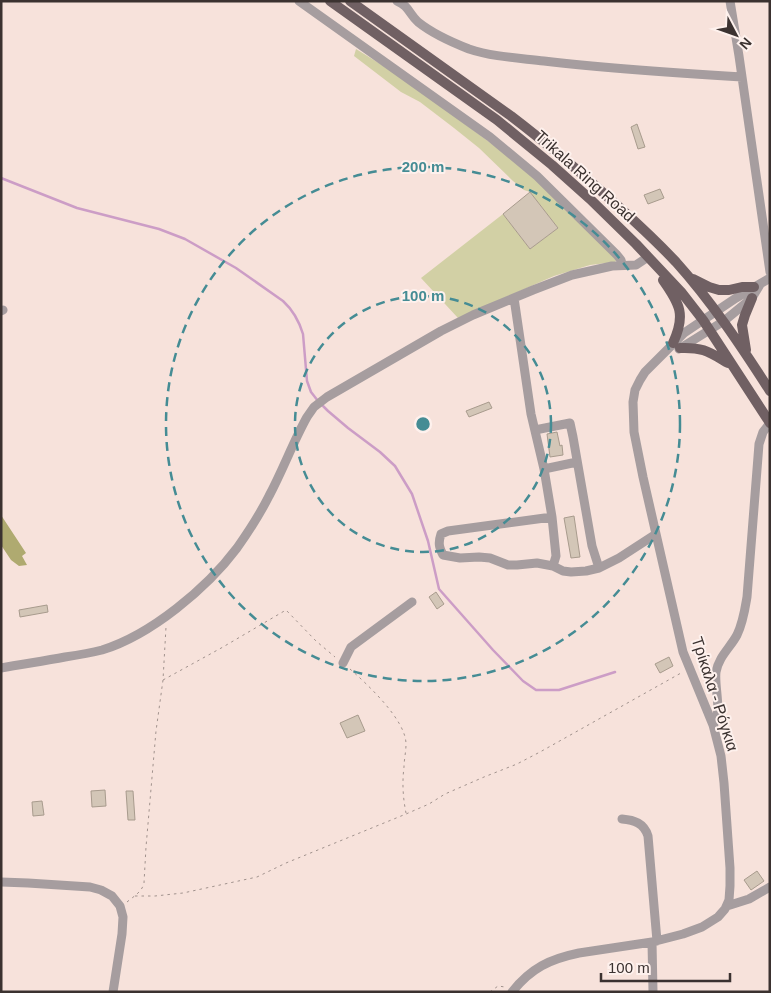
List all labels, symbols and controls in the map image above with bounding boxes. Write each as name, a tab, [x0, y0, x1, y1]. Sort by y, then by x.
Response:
north arrow	[711, 10, 761, 60]
text: N	[736, 34, 755, 53]
street label: Trikala Ring Road	[532, 127, 638, 225]
text: 200 m	[402, 158, 444, 175]
text: 100 m	[402, 287, 444, 304]
centre of rings	[414, 415, 432, 433]
street label: Τρίκαλα - Ρόγκια	[689, 635, 741, 753]
scale bar	[601, 950, 730, 982]
text: 100 m	[608, 959, 650, 976]

